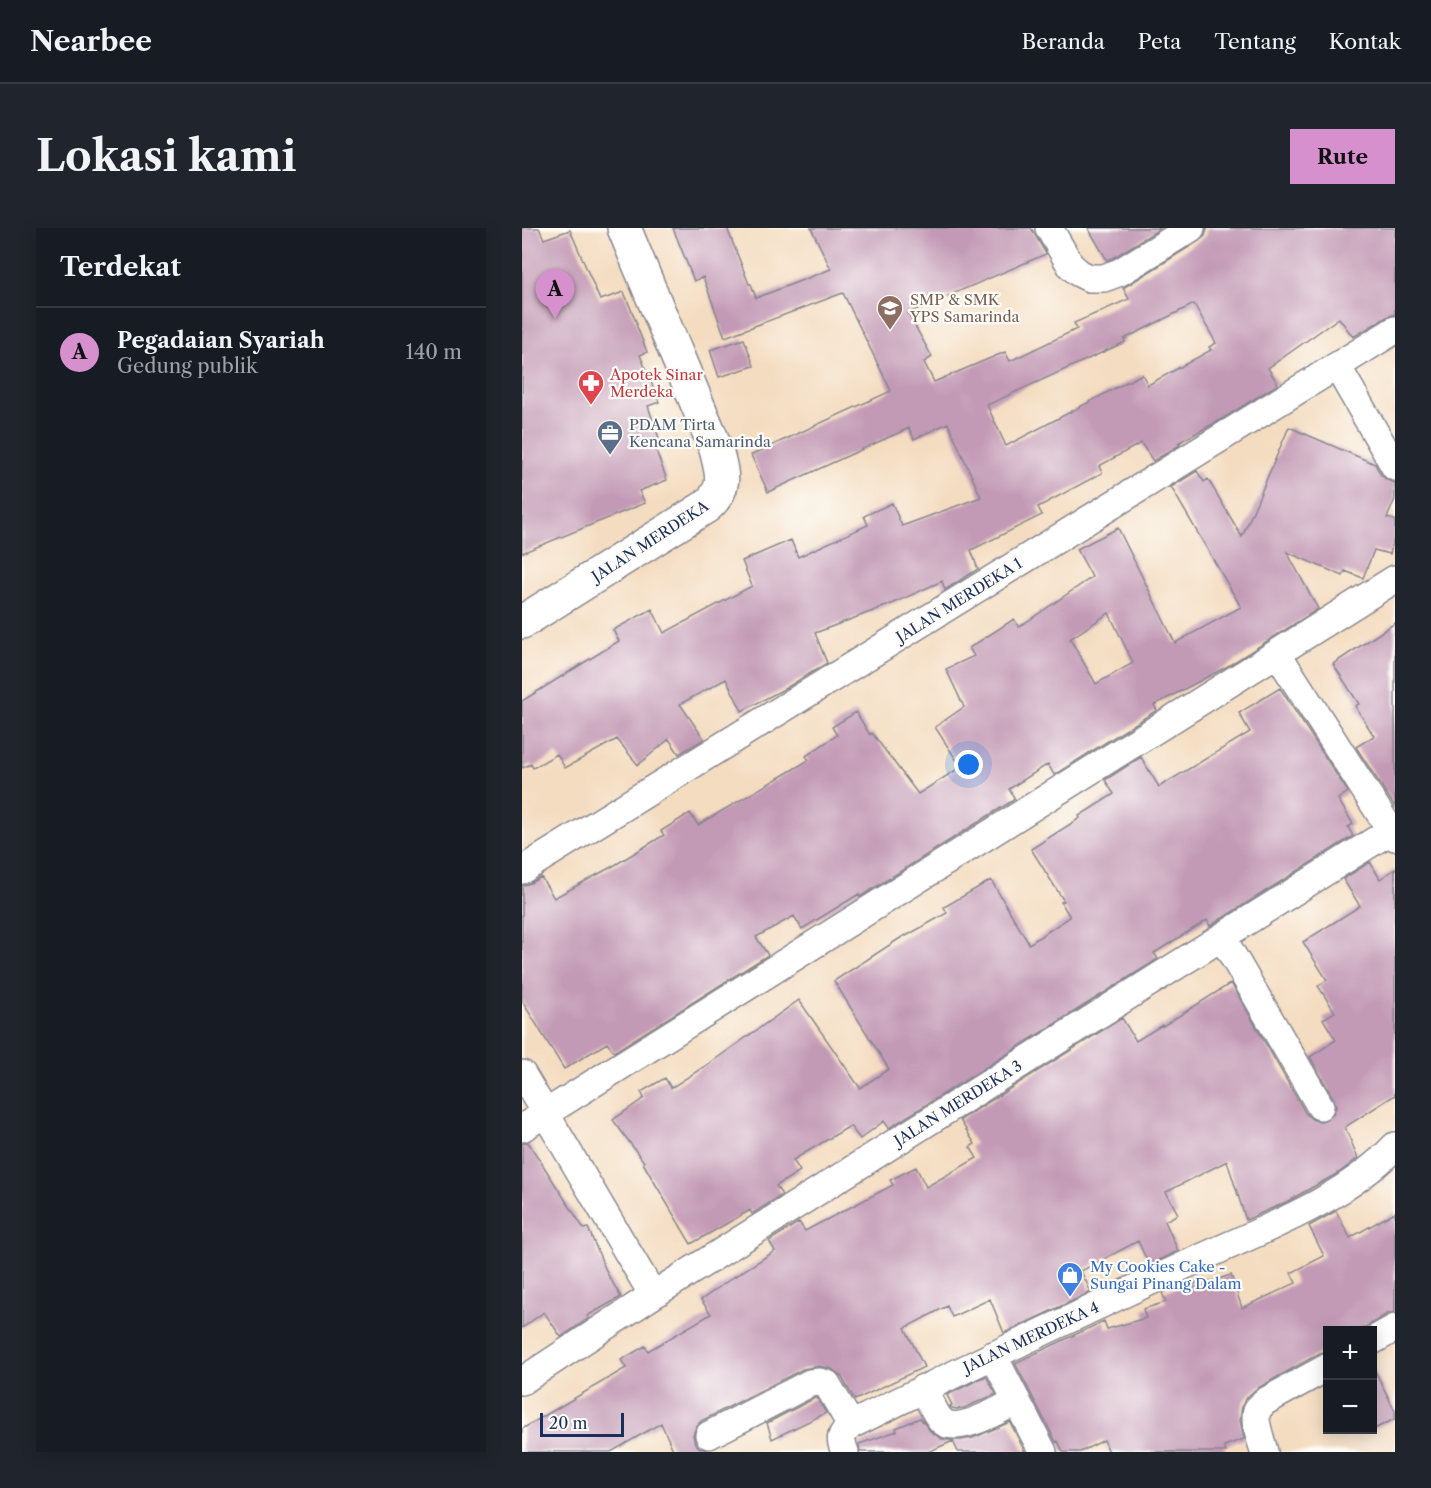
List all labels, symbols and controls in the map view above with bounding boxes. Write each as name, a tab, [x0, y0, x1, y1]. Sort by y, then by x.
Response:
text: Nearbee	[30, 24, 152, 58]
text: Beranda	[1022, 29, 1105, 54]
text: Peta	[1138, 29, 1181, 54]
text: Tentang	[1214, 29, 1296, 54]
text: Kontak	[1329, 29, 1401, 54]
button: Rute	[1290, 129, 1395, 184]
text: Lokasi kami	[36, 130, 297, 182]
text: Terdekat	[60, 251, 181, 283]
pin: A	[536, 270, 574, 319]
place label: SMP & SMK YPS Samarinda	[909, 290, 1020, 326]
school or university icon: SMP & SMK YPS Samarinda	[875, 293, 905, 331]
text: Pegadaian Syariah	[117, 327, 325, 354]
text: A	[72, 340, 87, 364]
text: 140 m	[405, 340, 462, 364]
text: Gedung publik	[117, 354, 258, 378]
place label: Apotek Sinar Merdeka	[609, 365, 703, 401]
pharmacy icon: Apotek Sinar Merdeka	[576, 368, 606, 406]
place label: PDAM Tirta Kencana Samarinda	[629, 415, 771, 451]
office icon: PDAM Tirta Kencana Samarinda	[595, 418, 625, 456]
street label: JALAN MERDEKA	[586, 496, 713, 587]
street label: JALAN MERDEKA 1	[891, 553, 1026, 648]
your location	[954, 750, 983, 779]
street label: JALAN MERDEKA 3	[889, 1056, 1025, 1151]
place label: My Cookies Cake - Sungai Pinang Dalam	[1090, 1257, 1241, 1293]
shop icon: My Cookies Cake - Sungai Pinang Dalam	[1055, 1260, 1085, 1298]
street label: JALAN MERDEKA 4	[958, 1297, 1102, 1378]
map controls	[1323, 1326, 1377, 1434]
button: +	[1323, 1326, 1377, 1380]
button: −	[1323, 1380, 1377, 1434]
scale bar	[540, 1410, 624, 1438]
text: 20 m	[549, 1413, 588, 1433]

